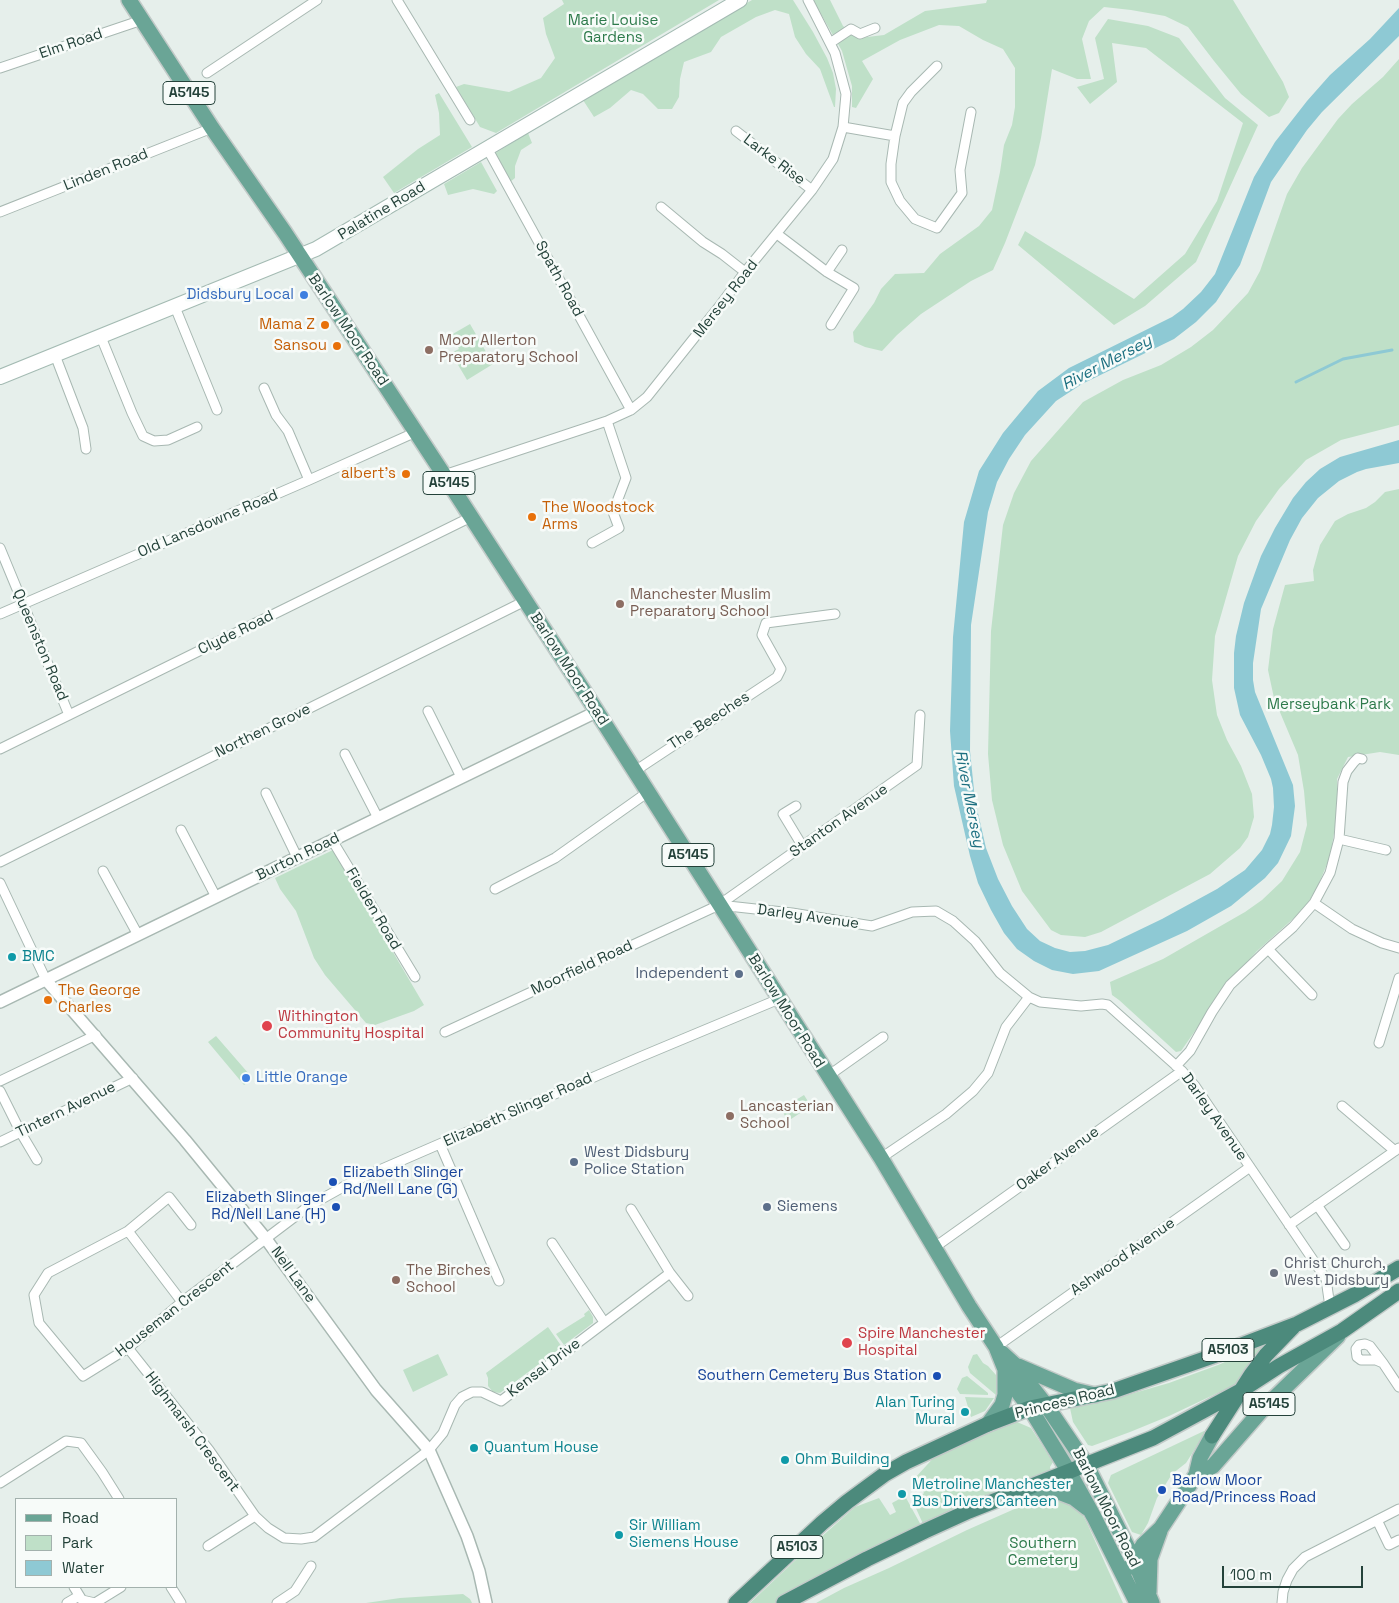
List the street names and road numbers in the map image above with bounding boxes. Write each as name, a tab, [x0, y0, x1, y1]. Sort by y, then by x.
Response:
street label: Elm Road	[37, 25, 105, 63]
road number: A5145	[163, 82, 215, 105]
street label: Larke Rise	[740, 131, 808, 189]
street label: Linden Road	[61, 145, 151, 195]
street label: Palatine Road	[335, 178, 429, 244]
street label: Spath Road	[531, 238, 587, 320]
street label: Mersey Road	[690, 256, 762, 342]
street label: Barlow Moor Road	[304, 271, 392, 389]
road number: A5145	[423, 472, 475, 494]
street label: Old Lansdowne Road	[135, 486, 281, 562]
street label: Queenston Road	[8, 586, 72, 704]
street label: Clyde Road	[195, 607, 277, 659]
street label: Barlow Moor Road	[526, 609, 612, 729]
street label: The Beeches	[665, 688, 753, 754]
street label: Northen Grove	[212, 700, 314, 762]
street label: Stanton Avenue	[786, 780, 892, 862]
street label: Burton Road	[253, 829, 343, 885]
road number: A5145	[662, 844, 714, 866]
street label: Fielden Road	[341, 865, 405, 953]
street label: Darley Avenue	[756, 901, 860, 933]
street label: Moorfield Road	[528, 937, 636, 999]
street label: Barlow Moor Road	[744, 951, 828, 1071]
street label: Elizabeth Slinger Road	[441, 1069, 595, 1151]
street label: Darley Avenue	[1177, 1070, 1251, 1164]
street label: Tintern Avenue	[13, 1078, 119, 1142]
street label: Oaker Avenue	[1013, 1123, 1103, 1195]
street label: Ashwood Avenue	[1067, 1214, 1179, 1300]
street label: Nell Lane	[267, 1243, 319, 1307]
street label: Houseman Crescent	[112, 1257, 238, 1361]
street label: Kensal Drive	[504, 1335, 584, 1401]
road number: A5103	[1202, 1338, 1254, 1362]
street label: Highmarsh Crescent	[141, 1368, 243, 1496]
street label: Princess Road	[1013, 1381, 1117, 1423]
road number: A5145	[1243, 1392, 1295, 1416]
street label: Barlow Moor Road	[1068, 1446, 1144, 1570]
road number: A5103	[771, 1535, 823, 1558]

